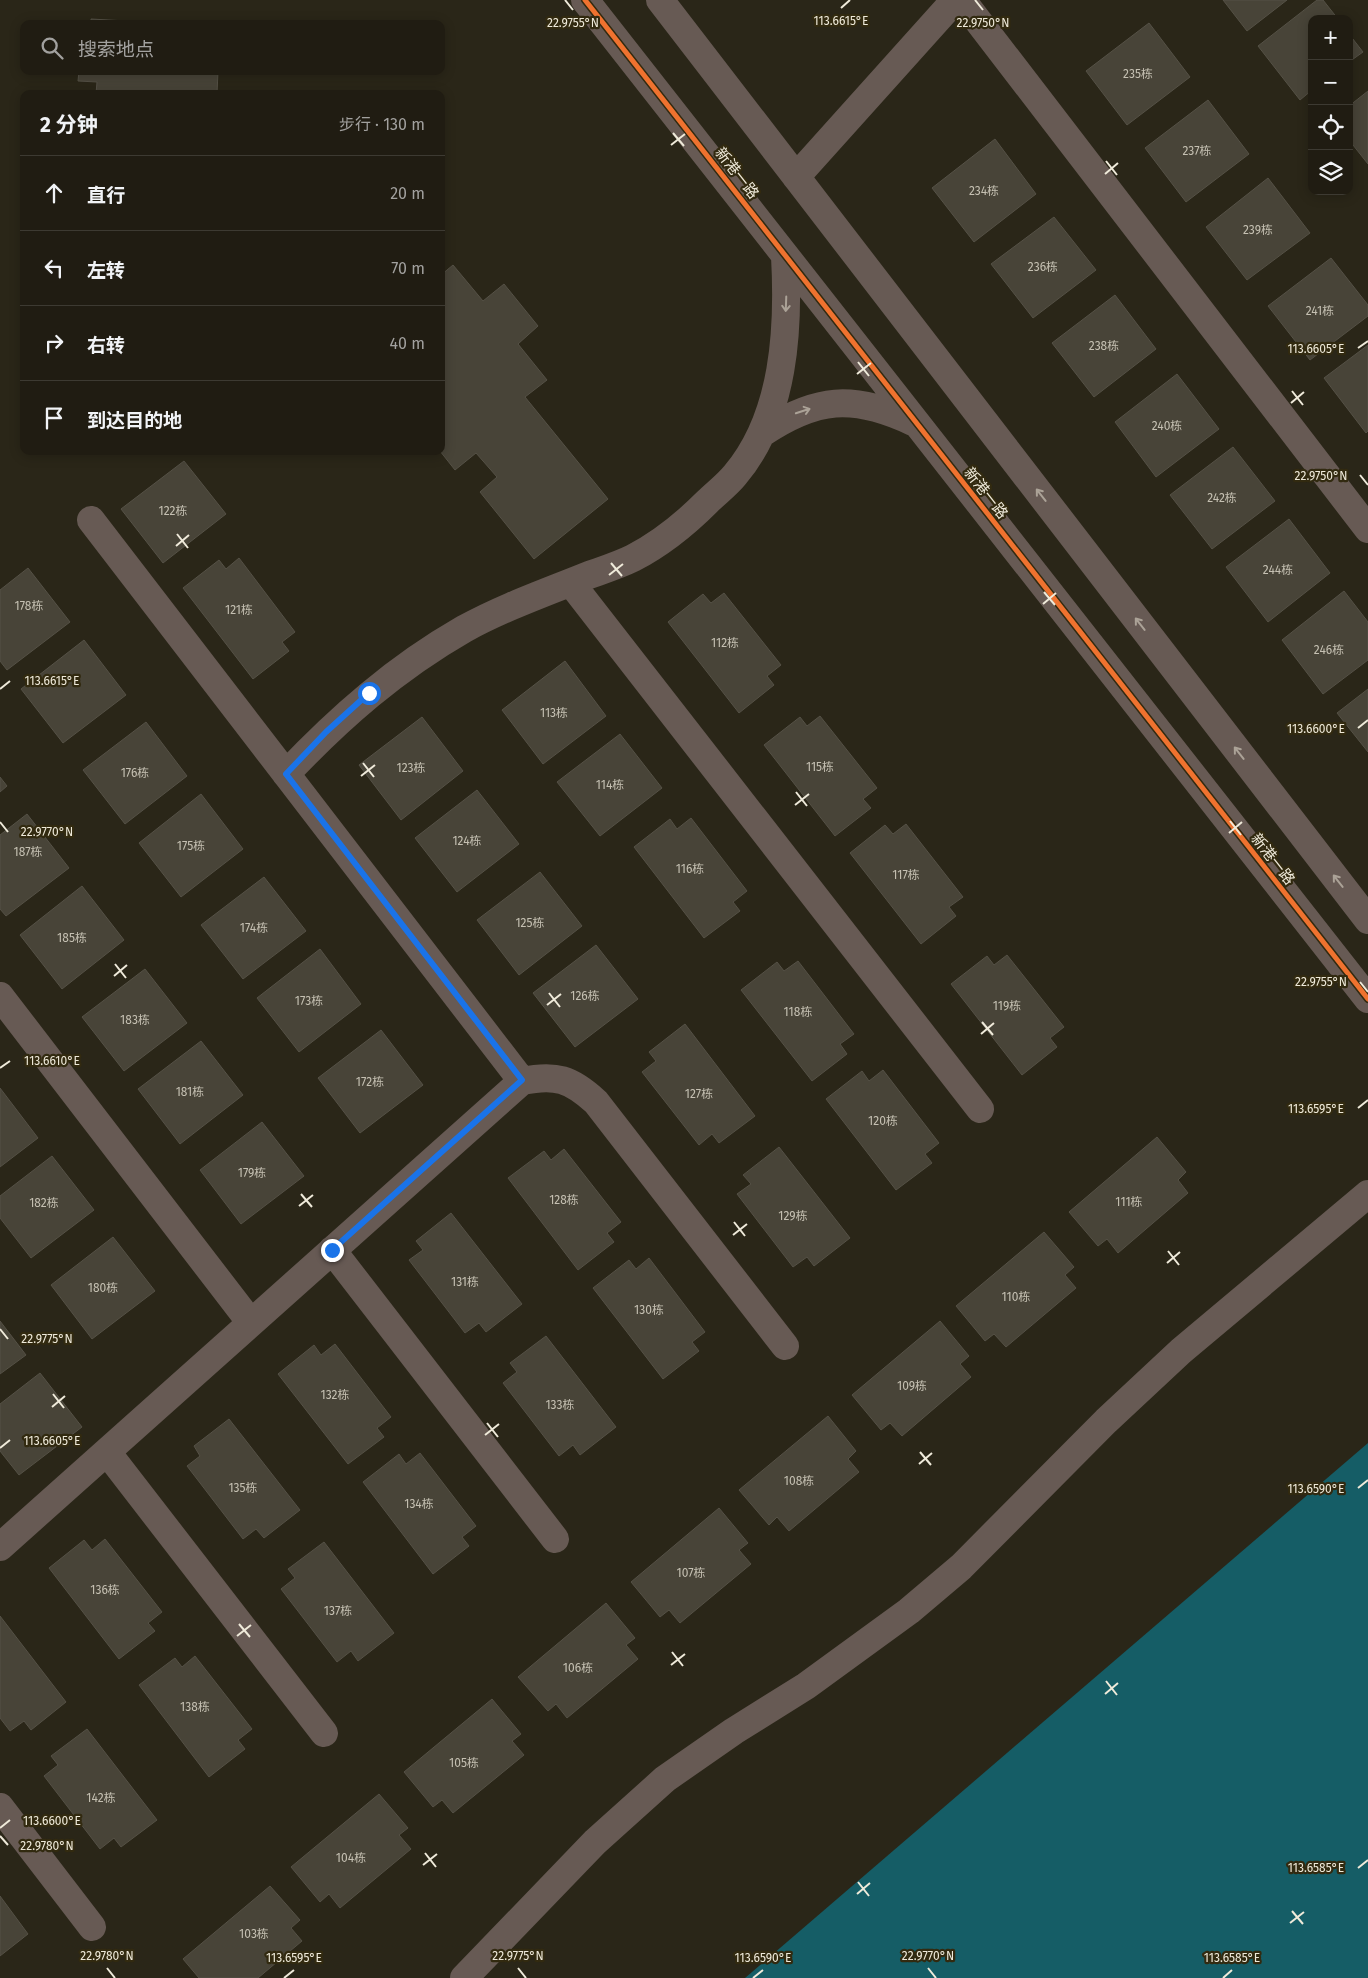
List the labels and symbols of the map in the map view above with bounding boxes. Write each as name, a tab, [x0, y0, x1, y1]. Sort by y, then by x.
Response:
text: 113.6615°E	[814, 14, 868, 28]
text: 22.9755°N	[547, 16, 599, 30]
text: 22.9750°N	[957, 16, 1009, 30]
house number: 235栋	[1123, 67, 1153, 81]
street label: 新港一路	[711, 144, 763, 202]
house number: 237栋	[1182, 144, 1212, 158]
house number: 234栋	[969, 184, 999, 198]
house number: 239栋	[1243, 223, 1273, 237]
house number: 236栋	[1028, 260, 1058, 274]
one-way arrow	[782, 296, 791, 312]
house number: 241栋	[1306, 304, 1334, 318]
house number: 238栋	[1089, 339, 1119, 353]
text: 113.6605°E	[1287, 342, 1345, 356]
one-way arrow	[795, 406, 810, 415]
house number: 240栋	[1152, 419, 1182, 433]
street label: 新港一路	[960, 464, 1012, 522]
text: 22.9750°N	[1295, 469, 1347, 483]
one-way arrow	[1036, 488, 1046, 502]
house number: 242栋	[1207, 491, 1237, 505]
house number: 122栋	[158, 504, 188, 518]
house number: 244栋	[1263, 563, 1293, 577]
house number: 178栋	[15, 599, 43, 613]
house number: 121栋	[225, 603, 253, 617]
one-way arrow	[1135, 617, 1145, 631]
house number: 112栋	[711, 636, 739, 650]
house number: 246栋	[1314, 643, 1344, 657]
text: 113.6615°E	[25, 674, 79, 688]
route start	[358, 682, 381, 705]
house number: 113栋	[540, 706, 568, 720]
text: 113.6600°E	[1287, 722, 1345, 736]
one-way arrow	[1234, 747, 1245, 760]
house number: 115栋	[806, 760, 834, 774]
house number: 123栋	[396, 761, 426, 775]
house number: 176栋	[121, 766, 149, 780]
house number: 114栋	[596, 778, 624, 792]
text: 22.9770°N	[21, 825, 73, 839]
street label: 新港一路	[1247, 830, 1299, 888]
house number: 124栋	[452, 834, 482, 848]
house number: 175栋	[177, 839, 205, 853]
house number: 187栋	[14, 845, 42, 859]
house number: 116栋	[676, 862, 704, 876]
house number: 117栋	[892, 868, 920, 882]
one-way arrow	[1333, 875, 1344, 888]
house number: 125栋	[515, 916, 545, 930]
house number: 174栋	[240, 921, 268, 935]
house number: 185栋	[57, 931, 87, 945]
text: 22.9755°N	[1295, 975, 1347, 989]
house number: 126栋	[570, 989, 600, 1003]
house number: 173栋	[295, 994, 323, 1008]
house number: 119栋	[993, 999, 1021, 1013]
house number: 118栋	[784, 1005, 812, 1019]
house number: 183栋	[120, 1013, 150, 1027]
text: 113.6610°E	[24, 1054, 80, 1068]
house number: 172栋	[356, 1075, 384, 1089]
house number: 181栋	[176, 1085, 204, 1099]
house number: 127栋	[685, 1087, 713, 1101]
text: 113.6595°E	[1288, 1102, 1344, 1116]
house number: 120栋	[868, 1114, 898, 1128]
house number: 179栋	[238, 1166, 266, 1180]
house number: 128栋	[549, 1193, 579, 1207]
house number: 111栋	[1115, 1195, 1143, 1209]
house number: 182栋	[29, 1196, 59, 1210]
house number: 129栋	[778, 1209, 808, 1223]
route end	[321, 1239, 344, 1262]
house number: 131栋	[451, 1275, 479, 1289]
house number: 180栋	[88, 1281, 118, 1295]
house number: 110栋	[1002, 1290, 1030, 1304]
house number: 130栋	[634, 1303, 664, 1317]
text: 22.9775°N	[21, 1332, 73, 1346]
house number: 109栋	[897, 1379, 927, 1393]
house number: 132栋	[320, 1388, 350, 1402]
house number: 133栋	[545, 1398, 575, 1412]
text: 113.6605°E	[23, 1434, 81, 1448]
house number: 108栋	[784, 1474, 814, 1488]
house number: 135栋	[228, 1481, 258, 1495]
text: 113.6590°E	[1288, 1482, 1344, 1496]
house number: 134栋	[404, 1497, 434, 1511]
house number: 107栋	[677, 1566, 705, 1580]
house number: 136栋	[90, 1583, 120, 1597]
house number: 137栋	[324, 1604, 352, 1618]
house number: 106栋	[563, 1661, 593, 1675]
house number: 138栋	[180, 1700, 210, 1714]
house number: 105栋	[449, 1756, 479, 1770]
house number: 142栋	[86, 1791, 116, 1805]
text: 113.6600°E	[23, 1814, 81, 1828]
text: 22.9780°N	[20, 1839, 74, 1853]
house number: 104栋	[336, 1851, 366, 1865]
text: 113.6585°E	[1288, 1861, 1344, 1875]
house number: 103栋	[239, 1927, 269, 1941]
text: 22.9780°N	[80, 1949, 134, 1963]
text: 22.9775°N	[492, 1949, 544, 1963]
text: 22.9770°N	[902, 1949, 954, 1963]
text: 113.6595°E	[266, 1951, 322, 1965]
text: 113.6590°E	[735, 1951, 791, 1965]
text: 113.6585°E	[1204, 1951, 1260, 1965]

